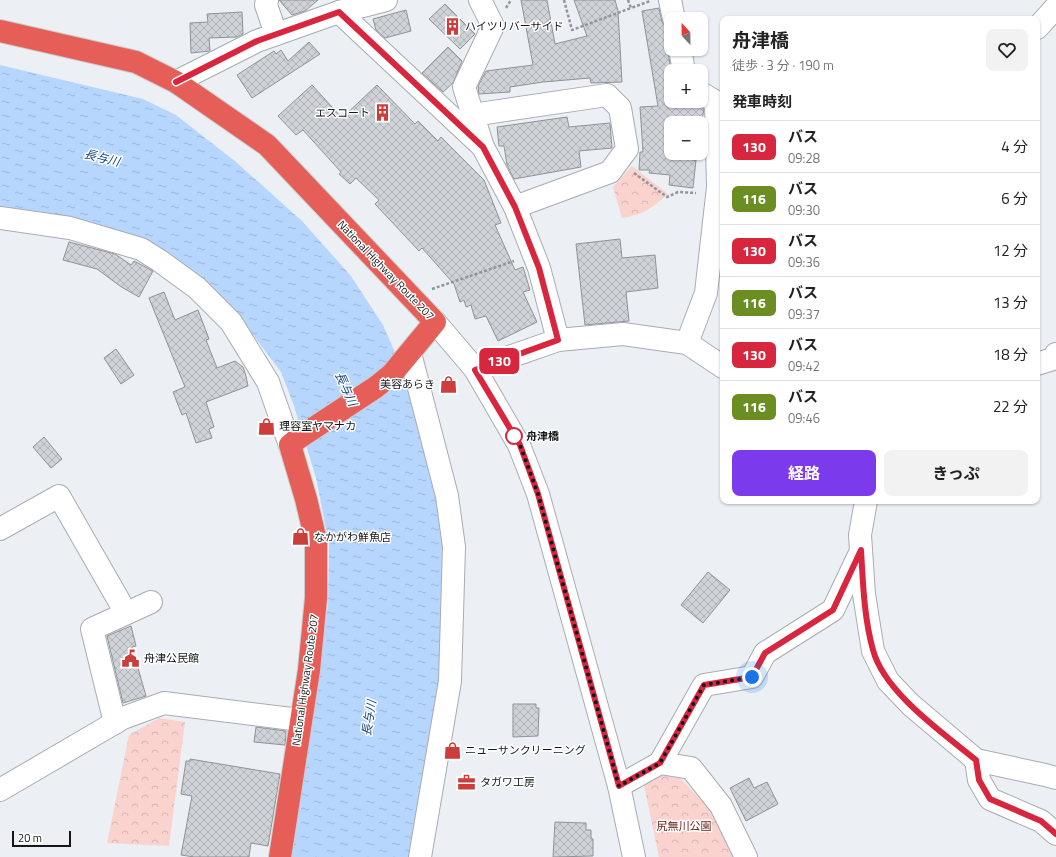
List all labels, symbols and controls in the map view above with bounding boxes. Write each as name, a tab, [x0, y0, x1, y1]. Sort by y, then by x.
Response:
north arrow	[664, 12, 708, 56]
map controls	[664, 12, 708, 160]
building icon: ハイツリバーサイド	[442, 16, 462, 36]
place label: ハイツリバーサイド	[465, 18, 564, 34]
text: 舟津橋	[732, 25, 789, 54]
button: heart	[986, 29, 1028, 71]
text: 徒歩 · 3 分 · 190 m	[732, 55, 834, 75]
button: +	[664, 64, 708, 108]
text: 発車時刻	[732, 90, 792, 113]
building icon: エスコート	[373, 103, 393, 123]
place label: エスコート	[315, 105, 370, 121]
button: −	[664, 116, 708, 160]
text: バス	[788, 125, 818, 148]
text: 4 分	[1001, 135, 1028, 158]
text: 130	[742, 136, 766, 157]
water label: 長与川	[82, 144, 124, 172]
text: 09:28	[788, 148, 820, 168]
text: バス	[788, 177, 818, 200]
text: 6 分	[1001, 187, 1028, 210]
text: 116	[742, 188, 766, 209]
text: 09:30	[788, 200, 820, 220]
street label: National Highway Route 207	[334, 217, 438, 323]
text: バス	[788, 229, 818, 252]
text: 12 分	[993, 239, 1028, 262]
text: 130	[742, 240, 766, 261]
text: 09:36	[788, 252, 820, 272]
text: バス	[788, 281, 818, 304]
text: 13 分	[993, 291, 1028, 314]
text: 116	[742, 292, 766, 313]
text: 09:37	[788, 304, 820, 324]
text: バス	[788, 333, 818, 356]
text: 18 分	[993, 343, 1028, 366]
text: 130	[742, 344, 766, 365]
line badge: 130	[476, 348, 522, 374]
text: 130	[487, 350, 511, 371]
text: 09:42	[788, 356, 820, 376]
water label: 長与川	[330, 368, 363, 411]
shop icon: 美容あらき	[438, 374, 458, 394]
place label: 美容あらき	[380, 376, 435, 392]
text: バス	[788, 385, 818, 408]
text: 22 分	[993, 395, 1028, 418]
text: 116	[742, 396, 766, 417]
text: 09:46	[788, 408, 820, 428]
shop icon: 理容室ヤマナカ	[256, 416, 276, 436]
place label: 理容室ヤマナカ	[279, 418, 356, 434]
marker: 舟津橋	[505, 427, 523, 445]
place label: 舟津橋	[526, 428, 559, 444]
button: 経路	[732, 450, 876, 496]
button: きっぷ	[884, 450, 1028, 496]
shop icon: なかがわ鮮魚店	[291, 527, 311, 547]
place label: なかがわ鮮魚店	[314, 529, 391, 545]
street label: National Highway Route 207	[288, 613, 322, 747]
public building icon: 舟津公民館	[121, 648, 141, 668]
place label: 舟津公民館	[144, 650, 199, 666]
your location	[742, 667, 762, 687]
water label: 長与川	[356, 697, 381, 737]
shop icon: ニューサンクリーニング	[442, 740, 462, 760]
place label: ニューサンクリーニング	[465, 742, 586, 758]
office icon: タガワ工房	[457, 772, 477, 792]
place label: タガワ工房	[480, 774, 535, 790]
park label: 尻無川公園	[657, 818, 712, 834]
scale bar	[12, 829, 71, 848]
text: 20 m	[18, 830, 42, 846]

